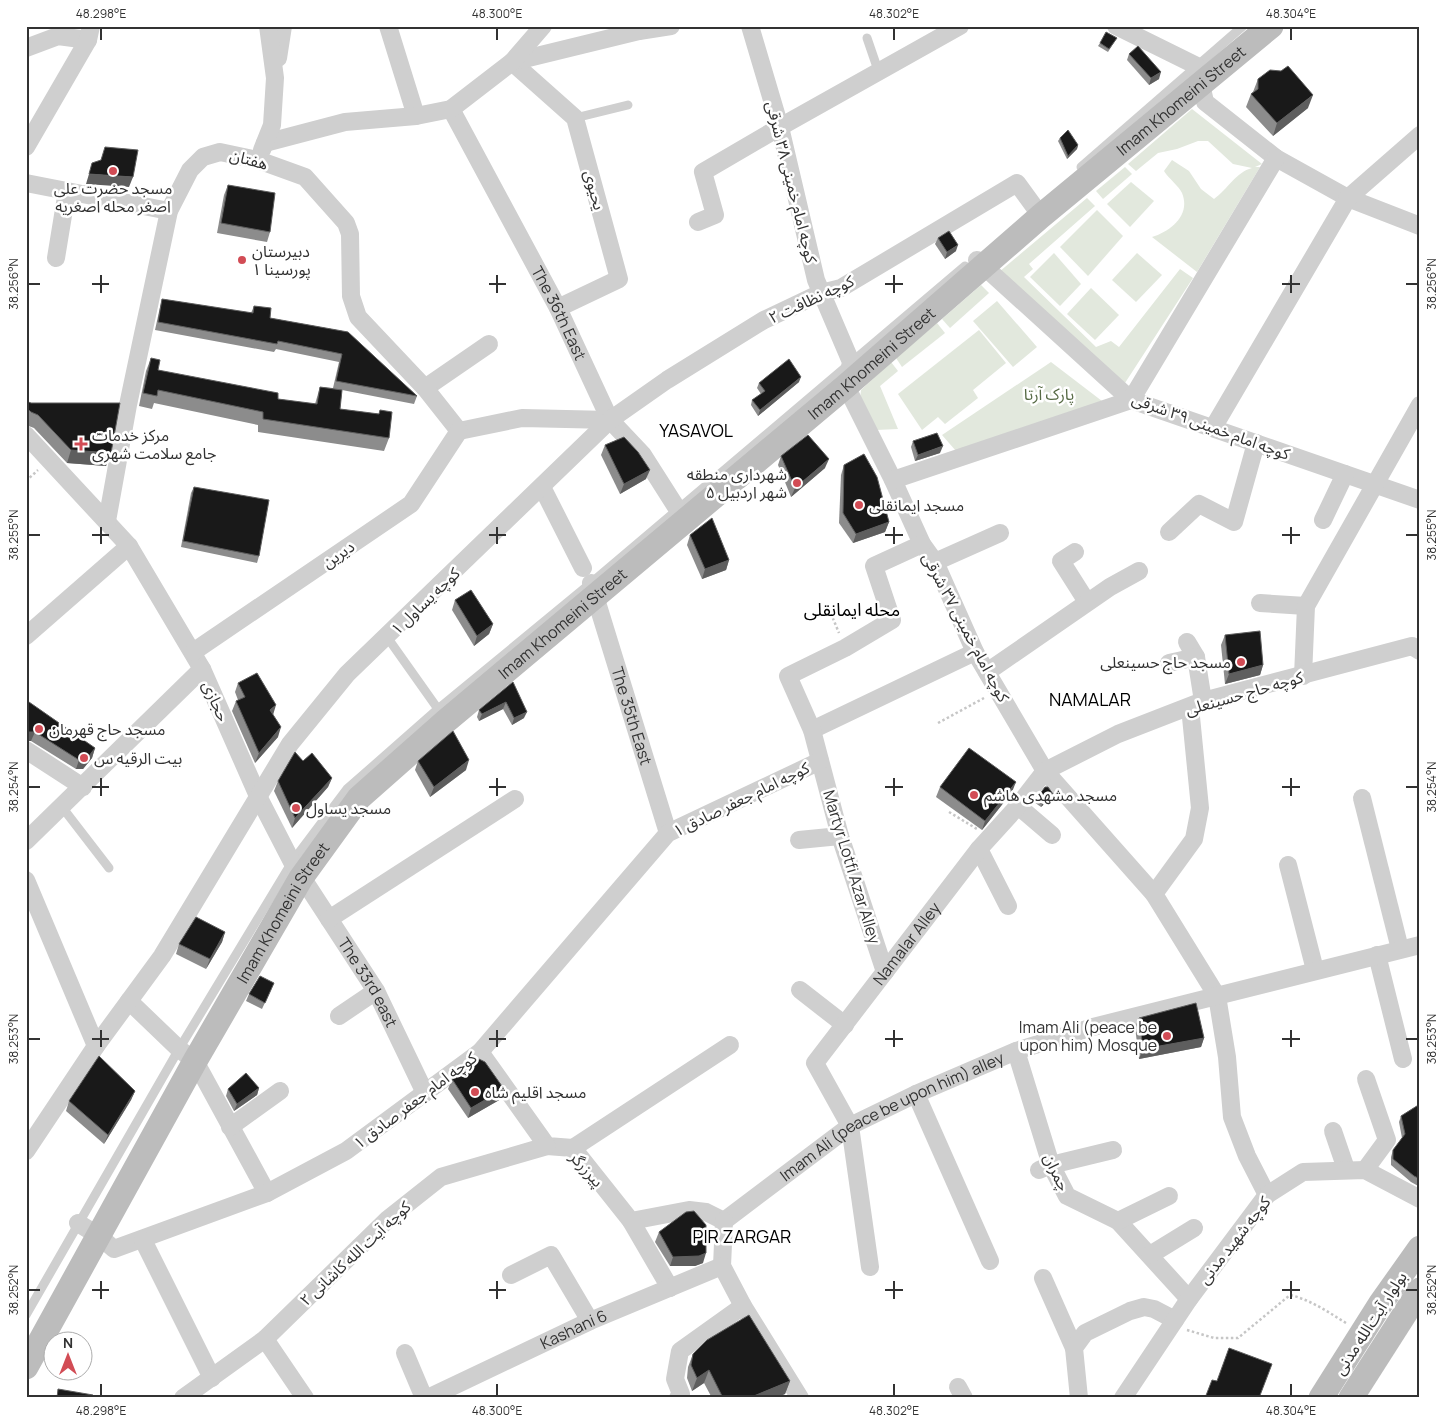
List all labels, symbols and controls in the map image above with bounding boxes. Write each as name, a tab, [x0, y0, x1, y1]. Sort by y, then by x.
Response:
text: 48.298°E	[76, 5, 126, 22]
text: 48.300°E	[472, 5, 522, 22]
text: 48.302°E	[869, 5, 919, 22]
text: 48.304°E	[1266, 5, 1316, 22]
street label: Imam Khomeini Street	[1112, 40, 1250, 160]
street label: کوچه امام خمینی ۳۸ شرقی	[759, 99, 823, 266]
street label: هفتان	[227, 143, 271, 175]
marker: مسجد حضرت علی اصغر محله اصغریه	[107, 165, 119, 177]
street label: یحیوی	[579, 168, 611, 212]
place label: مسجد حضرت علی اصغر محله اصغریه	[54, 177, 172, 217]
place label: دبیرستان پورسینا ۱	[252, 240, 311, 280]
marker: دبیرستان پورسینا ۱	[236, 254, 248, 266]
text: 38.256°N	[5, 258, 22, 310]
text: 38.256°N	[1423, 258, 1440, 310]
street label: The 36th East	[526, 262, 592, 364]
street label: کوچه نظافت ۲	[765, 269, 858, 328]
street label: Imam Khomeini Street	[803, 302, 940, 424]
park label: پارک آرتا	[1024, 383, 1074, 405]
street label: کوچه امام خمینی ۳۹ شرقی	[1128, 387, 1293, 467]
district label: YASAVOL	[659, 418, 733, 442]
place label: مرکز خدمات جامع سلامت شهری	[92, 424, 217, 466]
marker: مرکز خدمات جامع سلامت شهری	[74, 437, 88, 451]
place label: شهرداری منطقه ۵ شهر اردبیل	[687, 463, 787, 503]
marker: شهرداری منطقه ۵ شهر اردبیل	[791, 477, 803, 489]
place label: مسجد ایمانقلی	[869, 494, 964, 516]
marker: مسجد ایمانقلی	[853, 499, 865, 511]
text: 38.255°N	[5, 510, 22, 560]
text: 38.255°N	[1423, 510, 1440, 560]
street label: دیرین	[317, 535, 359, 573]
street label: کوچه امام خمینی ۳۷ شرقی	[915, 548, 1015, 707]
street label: کوچه یساول ۱	[386, 562, 465, 640]
street label: Imam Khomeini Street	[493, 563, 632, 684]
district label: محله ایمانقلی	[804, 597, 900, 621]
place label: مسجد حاج حسینعلی	[1100, 651, 1231, 675]
marker: مسجد حاج حسینعلی	[1235, 656, 1247, 668]
street label: The 35th East	[606, 664, 657, 768]
street label: کوچه حاج حسینعلی	[1183, 666, 1306, 722]
street label: حجازی	[197, 677, 235, 725]
district label: NAMALAR	[1049, 687, 1131, 711]
place label: مسجد حاج قهرمان	[49, 718, 165, 742]
marker: مسجد حاج قهرمان	[33, 723, 45, 735]
place label: بیت الرقیه س	[94, 747, 182, 769]
marker: بیت الرقیه س	[78, 752, 90, 764]
street label: کوچه امام جعفر صادق ۱	[669, 756, 814, 843]
text: 38.254°N	[5, 761, 22, 813]
text: 38.254°N	[1423, 761, 1440, 813]
place label: مسجد مشهدی هاشم	[984, 784, 1117, 808]
street label: Martyr Lotfi Azar Alley	[818, 787, 886, 947]
marker: مسجد مشهدی هاشم	[968, 789, 980, 801]
place label: مسجد یساول	[306, 797, 391, 819]
marker: مسجد یساول	[290, 802, 302, 814]
street label: Imam Khomeini Street	[231, 838, 334, 987]
street label: Namalar Alley	[868, 897, 946, 990]
street label: The 33rd east	[333, 933, 403, 1031]
text: 38.253°N	[5, 1014, 22, 1064]
text: 38.253°N	[1423, 1014, 1440, 1064]
place label: Imam Ali (peace be upon him) Mosque	[1019, 1016, 1157, 1056]
marker: Imam Ali (peace be upon him) Mosque	[1161, 1030, 1173, 1042]
street label: کوچه امام جعفر صادق ۱	[349, 1046, 483, 1155]
street label: Imam Ali (peace be upon him) alley	[775, 1046, 1008, 1186]
place label: مسجد اقلیم شاه	[485, 1081, 587, 1105]
marker: مسجد اقلیم شاه	[469, 1086, 481, 1098]
street label: پیرزرگر	[564, 1146, 609, 1192]
street label: چمران	[1039, 1150, 1075, 1195]
street label: کوچه شهید مدنی	[1193, 1191, 1276, 1289]
street label: کوچه آیت الله کاشانی ۲	[295, 1195, 416, 1310]
district label: PIR ZARGAR	[693, 1224, 791, 1248]
text: 38.252°N	[5, 1265, 22, 1315]
text: 38.252°N	[1423, 1265, 1440, 1315]
street label: بولوار آیت‌الله مدنی	[1328, 1267, 1412, 1379]
street label: Kashani 6	[536, 1304, 610, 1354]
north arrow	[42, 1332, 92, 1382]
text: N	[63, 1333, 73, 1352]
text: 48.298°E	[76, 1402, 126, 1419]
text: 48.300°E	[472, 1402, 522, 1419]
text: 48.302°E	[869, 1402, 919, 1419]
text: 48.304°E	[1266, 1402, 1316, 1419]

